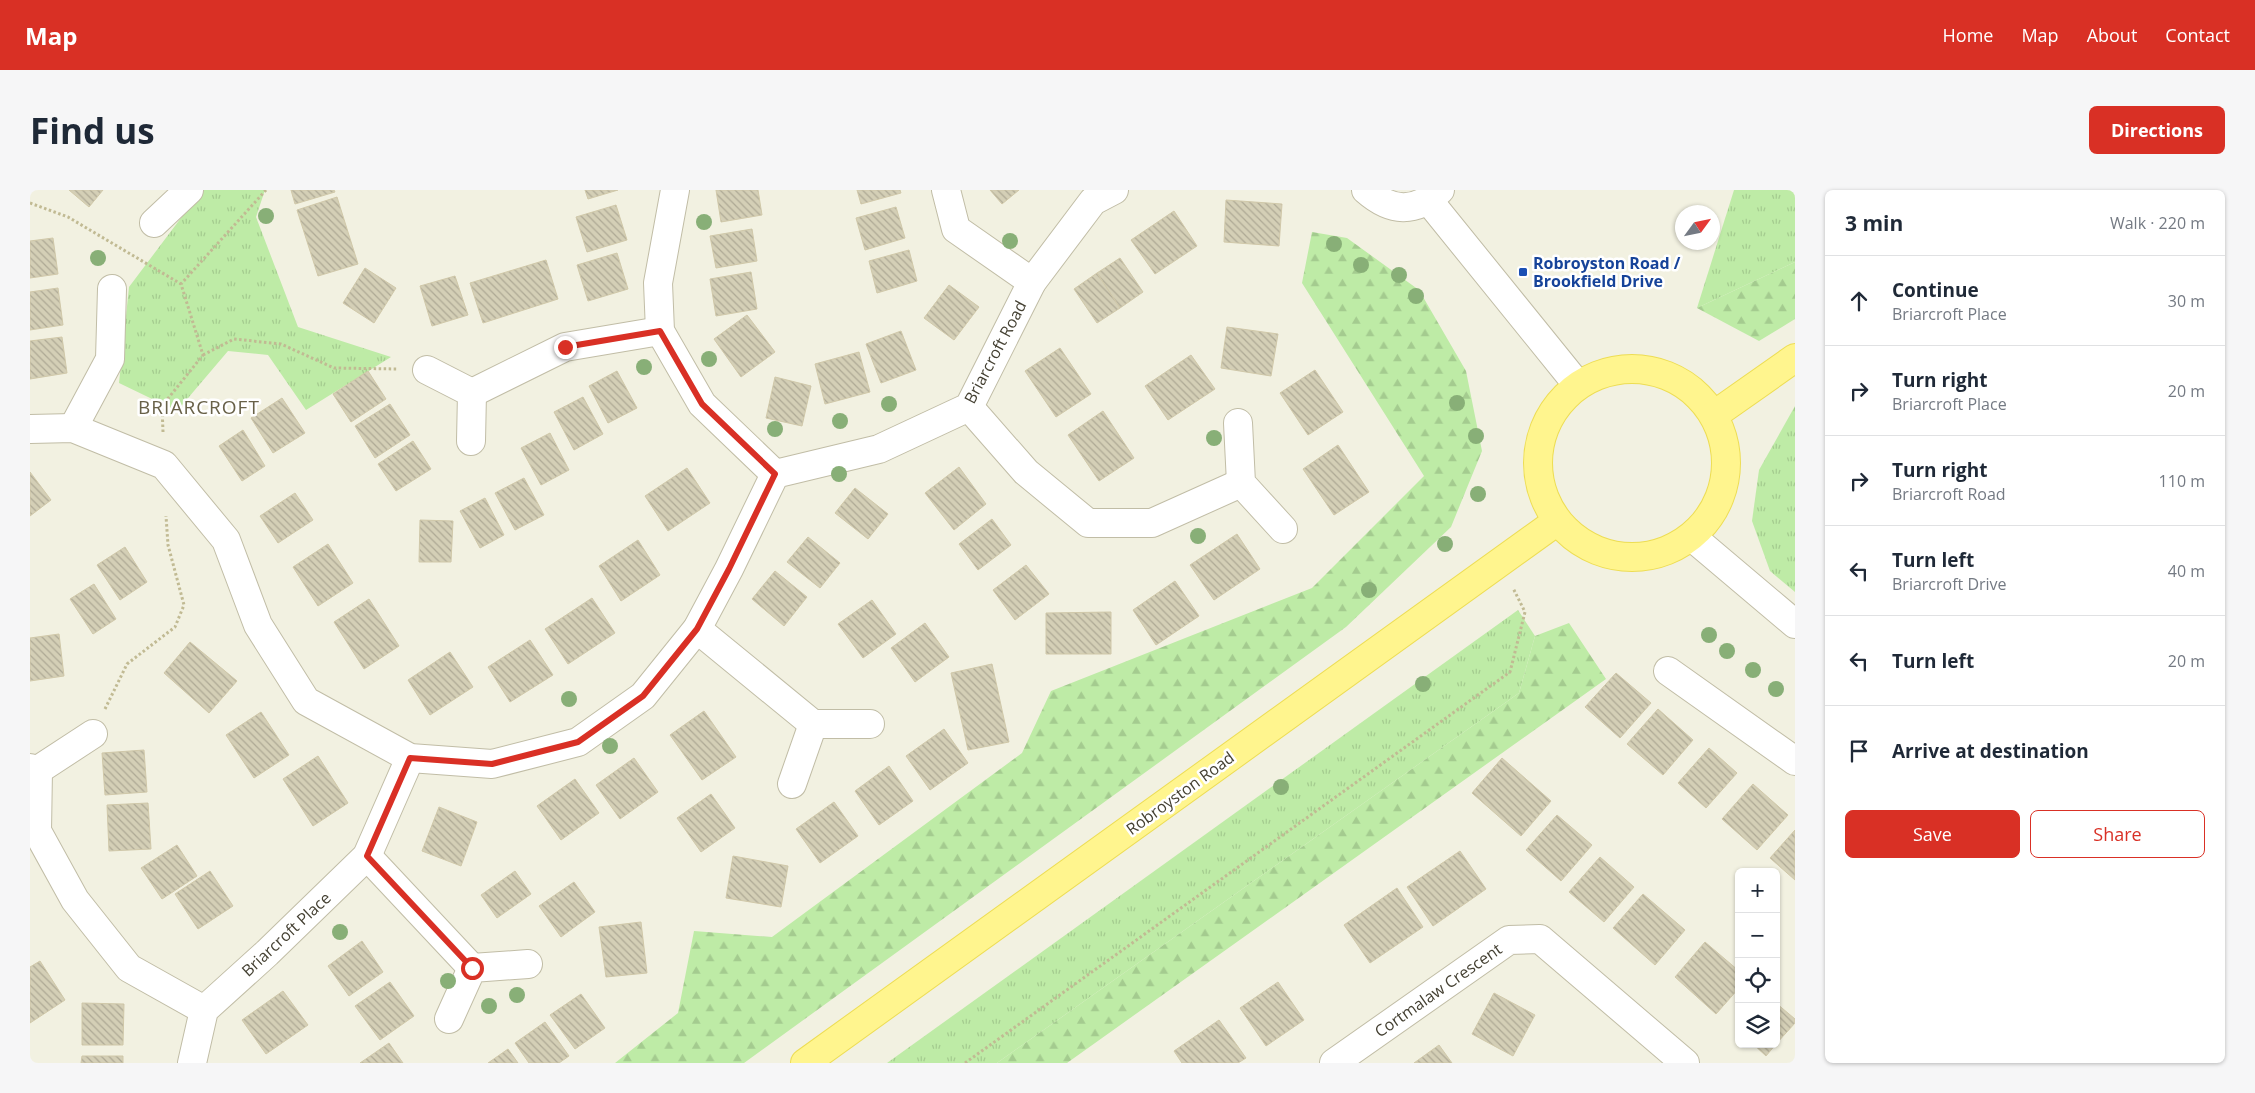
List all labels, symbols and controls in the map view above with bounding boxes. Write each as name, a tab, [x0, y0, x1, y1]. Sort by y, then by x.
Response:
text: Map	[25, 19, 77, 52]
text: Home	[1943, 23, 1993, 47]
text: Map	[2021, 23, 2059, 47]
text: About	[2087, 23, 2137, 47]
text: Contact	[2165, 23, 2230, 47]
button: Directions	[2089, 106, 2225, 154]
text: Find us	[30, 107, 155, 154]
north arrow	[1675, 205, 1720, 250]
text: 3 min	[1845, 209, 1903, 237]
text: Walk · 220 m	[2110, 212, 2205, 234]
place label: Robroyston Road / Brookfield Drive	[1533, 252, 1681, 292]
marker: Robroyston Road / Brookfield Drive	[1517, 266, 1529, 278]
text: Continue	[1892, 277, 1979, 303]
icon: ahead	[1845, 287, 1873, 315]
text: 30 m	[2168, 290, 2205, 312]
street label: Briarcroft Road	[959, 297, 1031, 407]
text: Briarcroft Place	[1892, 303, 2007, 325]
route end	[554, 336, 577, 359]
text: Turn right	[1892, 367, 1987, 393]
icon: right	[1845, 377, 1873, 405]
text: 20 m	[2168, 380, 2205, 402]
text: Briarcroft Place	[1892, 393, 2007, 415]
district label: BRIARCROFT	[138, 394, 260, 420]
text: Turn right	[1892, 457, 1987, 483]
icon: right	[1845, 467, 1873, 495]
text: 110 m	[2159, 470, 2205, 492]
text: Briarcroft Road	[1892, 483, 2006, 505]
text: Turn left	[1892, 547, 1974, 573]
icon: left	[1845, 557, 1873, 585]
text: 40 m	[2168, 560, 2205, 582]
text: Briarcroft Drive	[1892, 573, 2007, 595]
icon: left	[1845, 647, 1873, 675]
text: Turn left	[1892, 648, 1974, 674]
text: 20 m	[2168, 650, 2205, 672]
icon: arrive	[1845, 737, 1873, 765]
text: Arrive at destination	[1892, 738, 2089, 764]
street label: Robroyston Road	[1122, 746, 1238, 840]
button: Save	[1845, 810, 2020, 858]
button: Share	[2030, 810, 2205, 858]
map controls	[1735, 868, 1780, 1048]
button: +	[1735, 868, 1780, 913]
street label: Briarcroft Place	[237, 887, 335, 981]
button: −	[1735, 913, 1780, 958]
street label: Cortmalaw Crescent	[1370, 938, 1506, 1042]
route start	[461, 957, 484, 980]
button: locate	[1735, 958, 1780, 1003]
button: layers	[1735, 1003, 1780, 1048]

